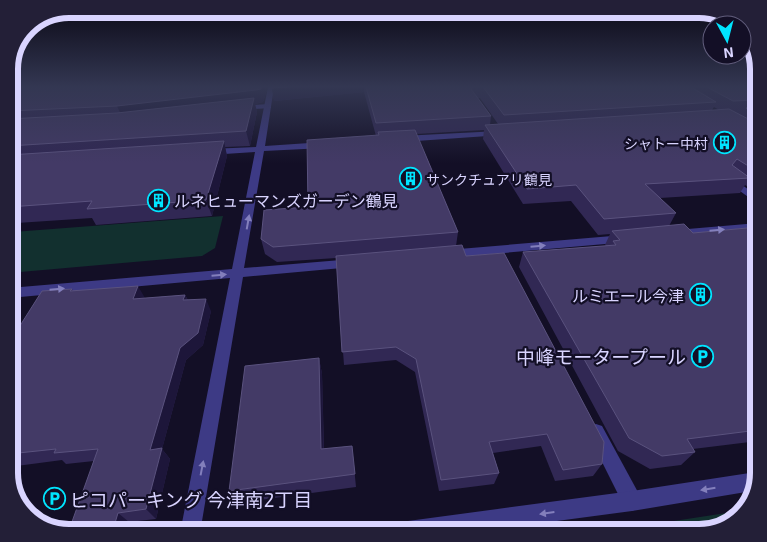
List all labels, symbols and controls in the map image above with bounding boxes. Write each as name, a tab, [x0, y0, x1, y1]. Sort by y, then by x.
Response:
north arrow	[702, 15, 752, 65]
text: N	[723, 44, 735, 62]
building icon: シャトー中村	[712, 131, 736, 155]
place label: シャトー中村	[624, 135, 708, 152]
building icon: サンクチュアリ鶴見	[398, 167, 422, 191]
place label: サンクチュアリ鶴見	[426, 171, 552, 188]
building icon: ルネヒューマンズガーデン鶴見	[146, 188, 170, 212]
place label: ルネヒューマンズガーデン鶴見	[174, 191, 398, 210]
one-way arrow	[244, 214, 252, 230]
one-way arrow	[710, 226, 726, 234]
one-way arrow	[530, 242, 546, 250]
one-way arrow	[212, 270, 228, 278]
building icon: ルミエール今津	[688, 283, 712, 307]
one-way arrow	[50, 284, 66, 292]
place label: ルミエール今津	[572, 286, 684, 305]
parking icon: 中峰モータープール	[690, 344, 714, 368]
place label: 中峰モータープール	[516, 345, 686, 368]
one-way arrow	[198, 460, 206, 476]
one-way arrow	[700, 485, 716, 493]
parking icon: ピコパーキング 今津南2丁目	[42, 487, 66, 511]
place label: ピコパーキング 今津南2丁目	[70, 488, 312, 511]
one-way arrow	[539, 509, 555, 517]

